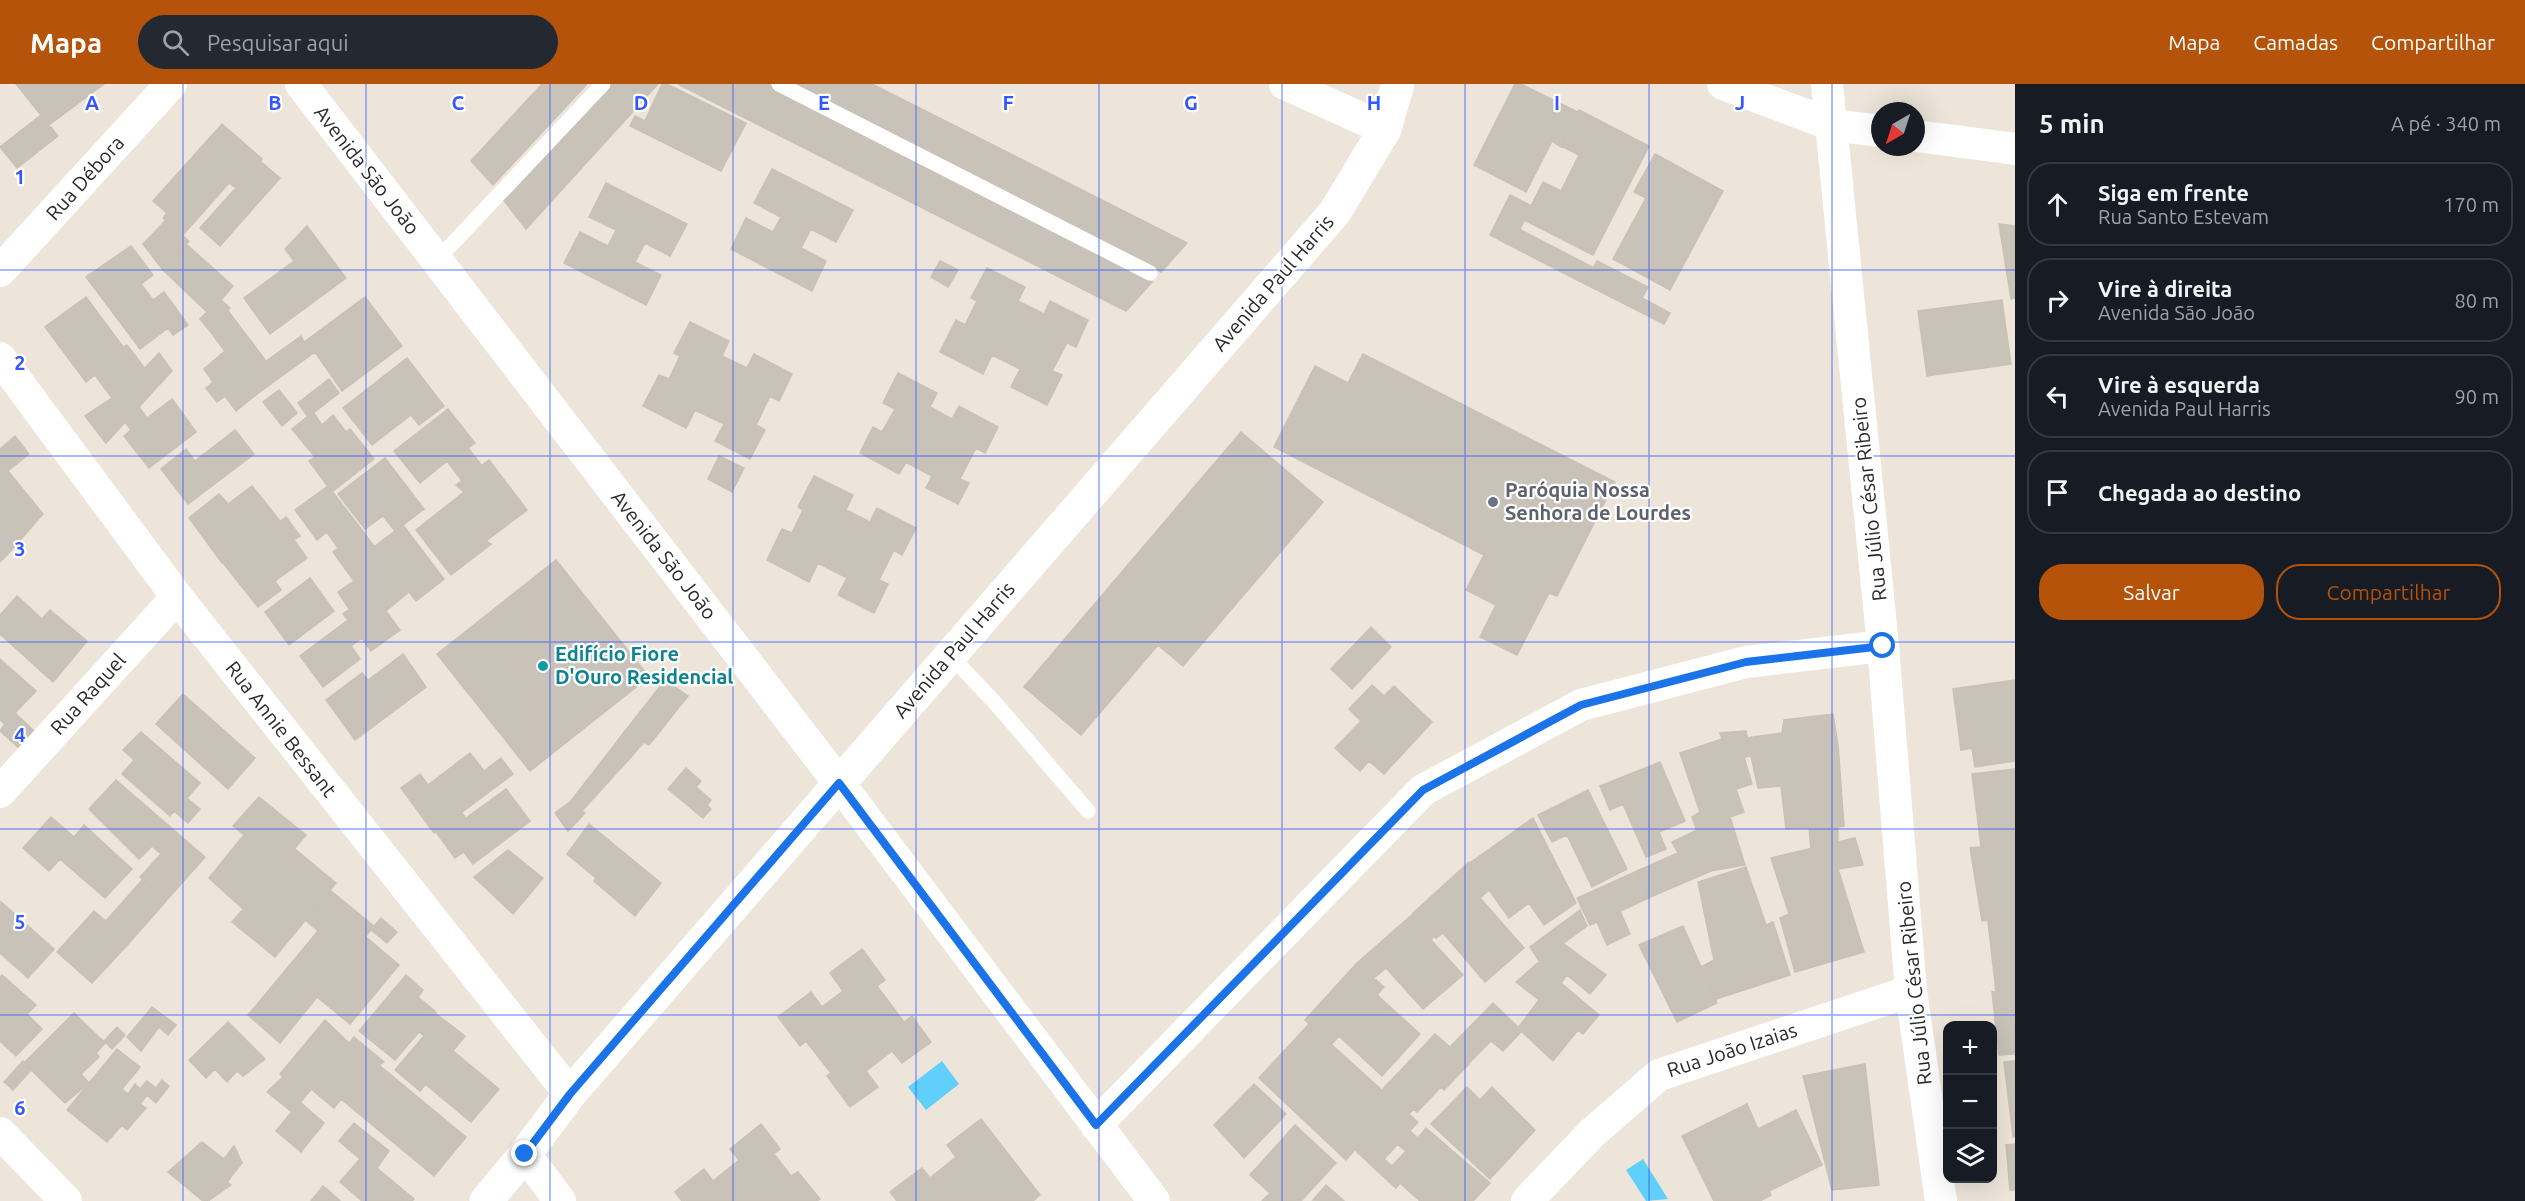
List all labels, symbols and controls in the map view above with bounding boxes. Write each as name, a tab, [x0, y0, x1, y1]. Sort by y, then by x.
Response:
search box	[138, 15, 558, 69]
icon: search	[159, 26, 192, 59]
text: Mapa	[30, 27, 102, 58]
text: Pesquisar aqui	[207, 30, 349, 55]
text: Mapa	[2168, 30, 2220, 54]
text: Camadas	[2253, 30, 2338, 54]
text: Compartilhar	[2371, 30, 2495, 54]
text: A	[85, 91, 99, 114]
text: B	[268, 91, 282, 114]
text: C	[452, 91, 465, 114]
text: D	[634, 91, 648, 114]
text: E	[818, 91, 830, 114]
text: F	[1002, 91, 1014, 114]
text: G	[1184, 91, 1198, 114]
text: H	[1367, 91, 1381, 114]
text: I	[1554, 91, 1560, 114]
text: J	[1735, 91, 1745, 114]
street label: Avenida São João	[310, 101, 425, 239]
north arrow	[1871, 102, 1925, 156]
text: 5 min	[2039, 109, 2105, 138]
text: A pé · 340 m	[2391, 112, 2501, 135]
street label: Rua Débora	[41, 131, 128, 224]
text: 1	[14, 165, 26, 188]
text: Siga em frente	[2098, 180, 2249, 205]
icon: ahead	[2041, 188, 2074, 221]
text: 170 m	[2443, 193, 2499, 216]
text: Rua Santo Estevam	[2098, 205, 2269, 228]
street label: Avenida Paul Harris	[1207, 210, 1338, 355]
text: Vire à direita	[2098, 276, 2232, 301]
icon: right	[2041, 284, 2074, 317]
text: 80 m	[2455, 289, 2499, 312]
text: Avenida São João	[2098, 301, 2255, 324]
text: 2	[14, 351, 26, 374]
text: Vire à esquerda	[2098, 372, 2260, 397]
icon: left	[2041, 380, 2074, 413]
text: 90 m	[2455, 385, 2499, 408]
street label: Rua Júlio César Ribeiro	[1846, 396, 1891, 602]
text: Avenida Paul Harris	[2098, 397, 2271, 420]
icon: arrive	[2041, 476, 2074, 509]
place label: Paróquia Nossa Senhora de Lourdes	[1505, 478, 1691, 524]
text: Chegada ao destino	[2098, 480, 2301, 505]
street label: Avenida São João	[607, 486, 722, 624]
marker: Paróquia Nossa Senhora de Lourdes	[1486, 495, 1500, 509]
text: 3	[14, 537, 26, 560]
button: Salvar	[2039, 564, 2264, 620]
button: Compartilhar	[2276, 564, 2501, 620]
street label: Avenida Paul Harris	[888, 577, 1019, 722]
route start	[1869, 632, 1895, 658]
place label: Edifício Fiore D'Ouro Residencial	[555, 642, 733, 688]
street label: Rua Raquel	[45, 648, 130, 739]
street label: Rua Annie Bessant	[221, 656, 342, 801]
marker: Edifício Fiore D'Ouro Residencial	[536, 659, 550, 673]
text: 4	[14, 723, 26, 746]
street label: Rua Júlio César Ribeiro	[1891, 880, 1936, 1086]
text: 5	[14, 910, 26, 933]
street label: Rua João Izaias	[1664, 1018, 1800, 1081]
map controls	[1943, 1021, 1997, 1183]
button: +	[1943, 1021, 1997, 1075]
button: −	[1943, 1075, 1997, 1129]
text: 6	[14, 1096, 26, 1119]
button: layers	[1943, 1129, 1997, 1183]
route end	[511, 1140, 537, 1166]

